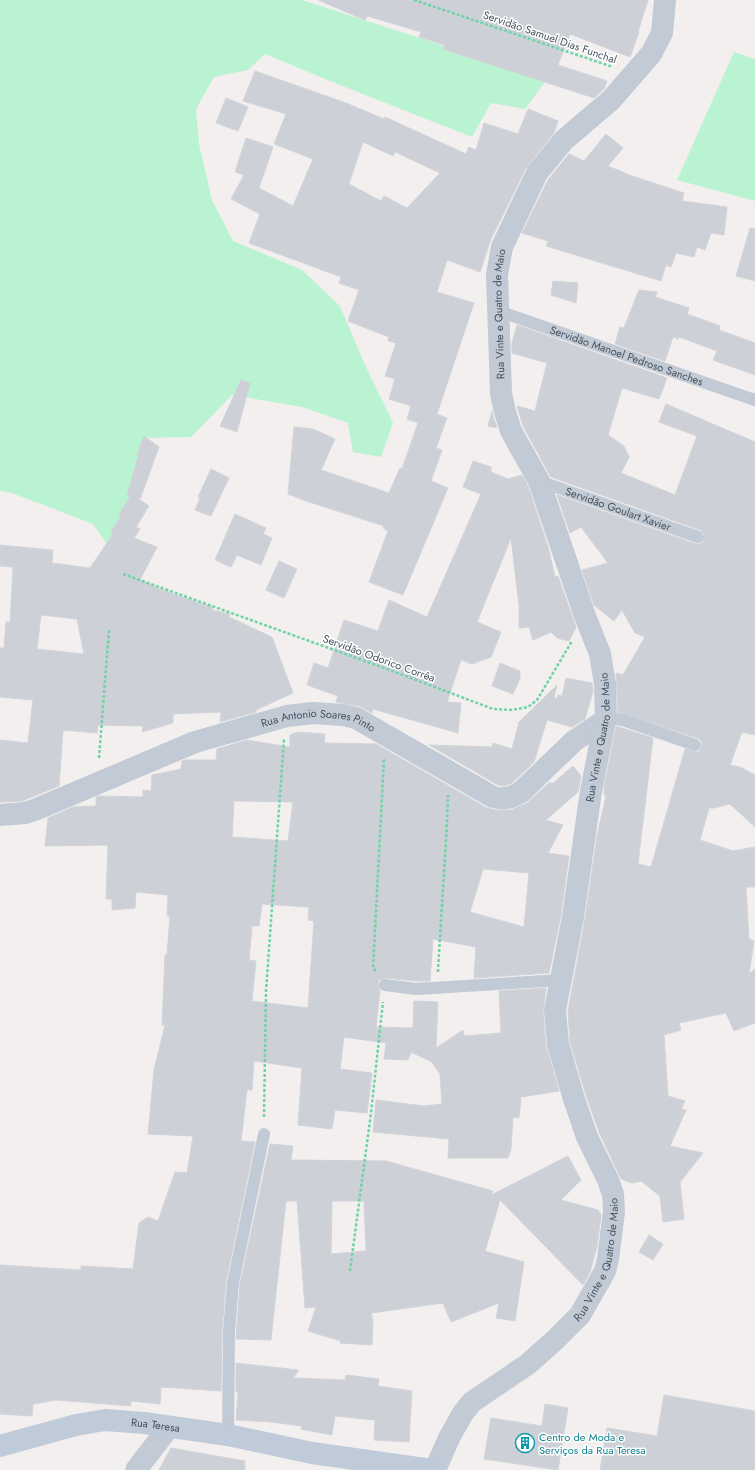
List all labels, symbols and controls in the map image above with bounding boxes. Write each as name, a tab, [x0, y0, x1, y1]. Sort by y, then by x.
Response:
street label: Servidão Samuel Dias Funchal	[481, 7, 619, 67]
street label: Rua Vinte e Quatro de Maio	[489, 247, 510, 379]
street label: Servidão Manoel Pedroso Sanches	[548, 322, 706, 390]
street label: Servidão Goulart Xavier	[563, 483, 673, 535]
street label: Servidão Odorico Corrêa	[321, 630, 437, 686]
street label: Rua Vinte e Quatro de Maio	[582, 672, 614, 803]
street label: Rua Antonio Soares Pinto	[259, 705, 379, 736]
street label: Rua Vinte e Quatro de Maio	[570, 1197, 622, 1325]
street label: Rua Teresa	[130, 1414, 181, 1436]
place label: Centro de Moda e Serviços da Rua Teresa	[539, 1429, 646, 1458]
building icon: Centro de Moda e Serviços da Rua Teresa	[514, 1432, 536, 1454]

